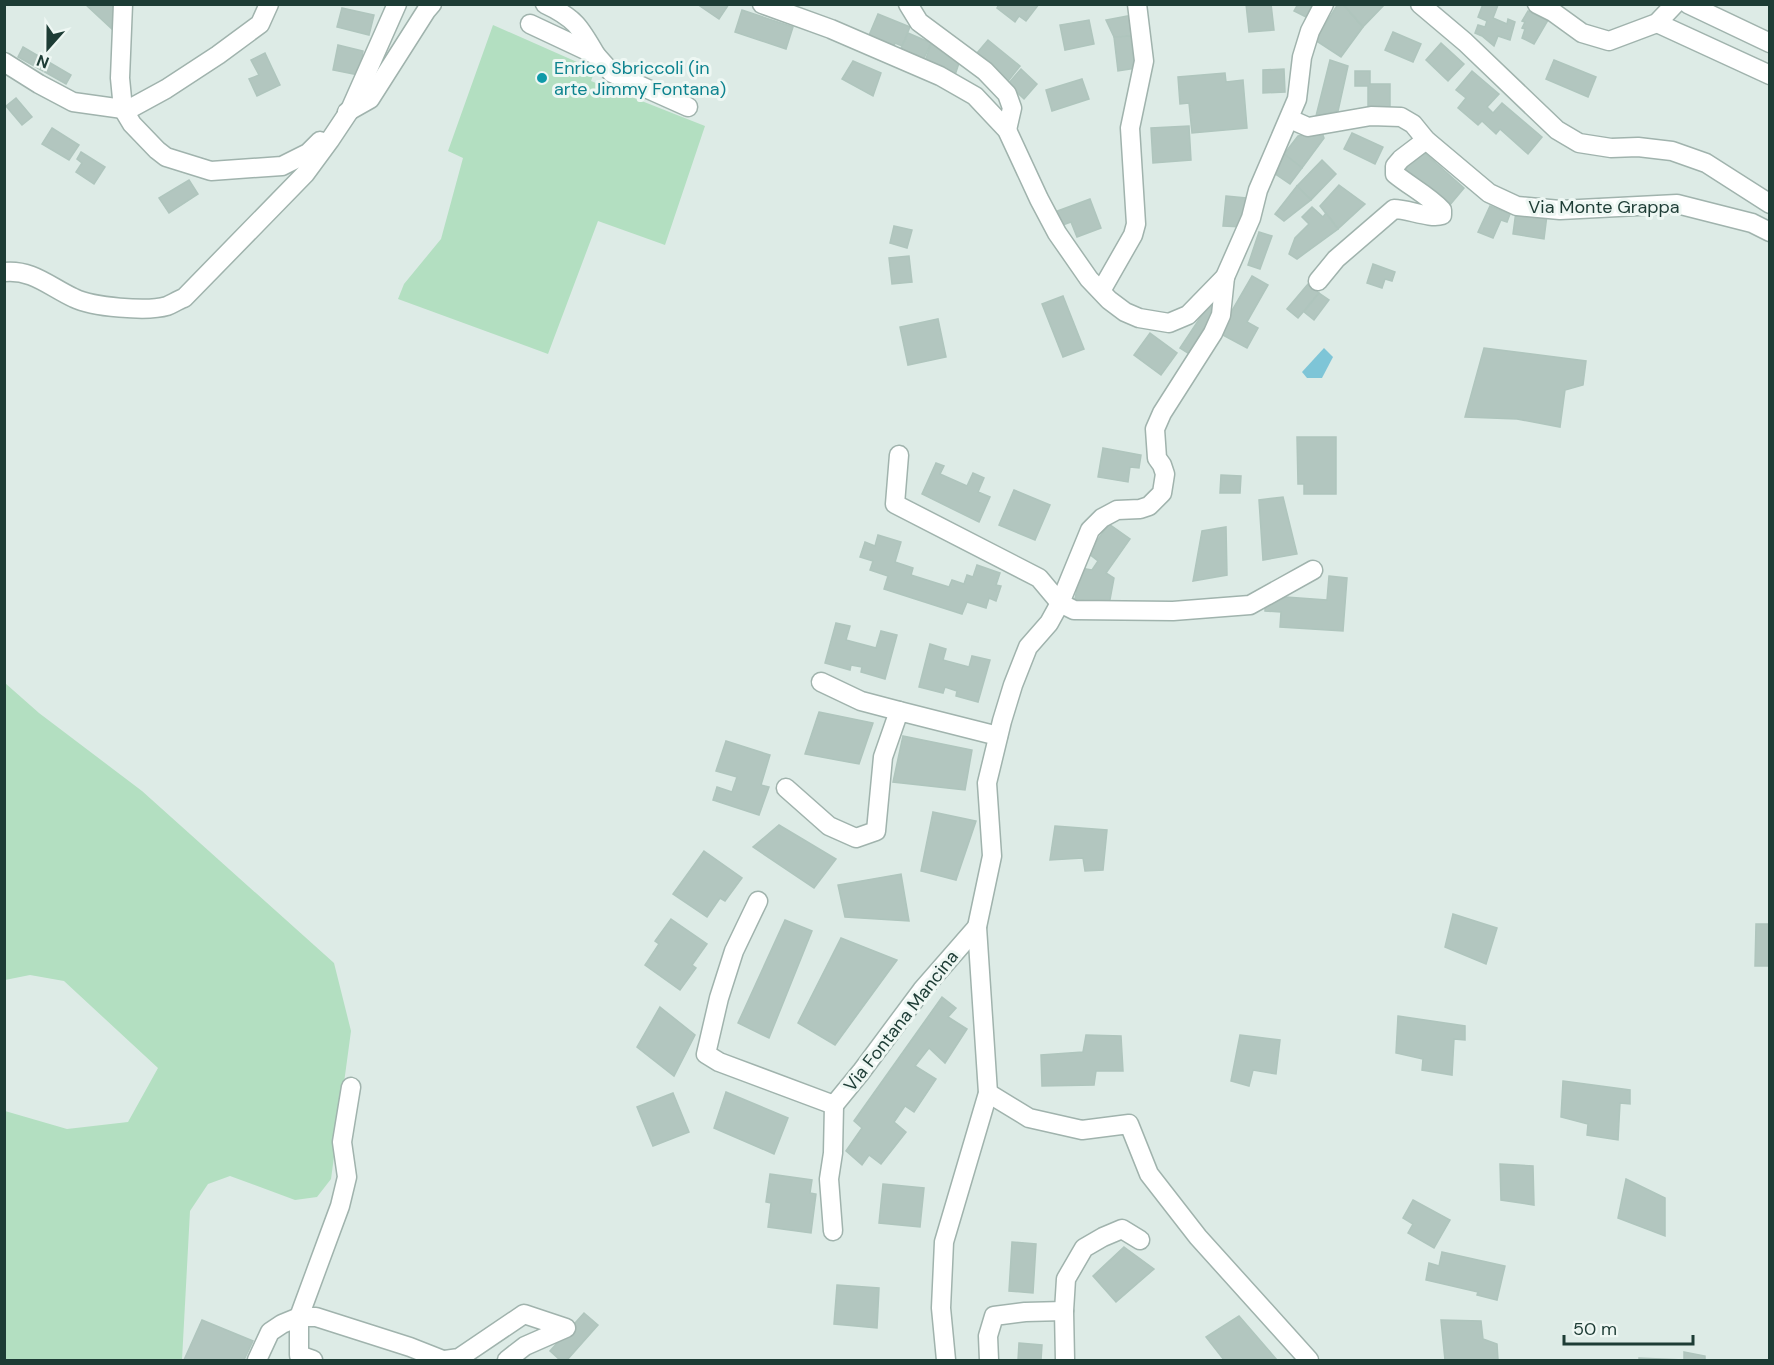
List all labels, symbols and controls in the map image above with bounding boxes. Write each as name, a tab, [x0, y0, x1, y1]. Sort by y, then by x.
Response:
north arrow	[18, 18, 78, 78]
text: N	[34, 50, 52, 73]
place label: Enrico Sbriccoli (in arte Jimmy Fontana)	[554, 56, 726, 101]
marker: Enrico Sbriccoli (in arte Jimmy Fontana)	[535, 71, 549, 85]
street label: Via Monte Grappa	[1528, 195, 1680, 219]
street label: Via Fontana Mancina	[838, 945, 964, 1097]
scale bar	[1564, 1308, 1693, 1346]
text: 50 m	[1573, 1317, 1617, 1341]

